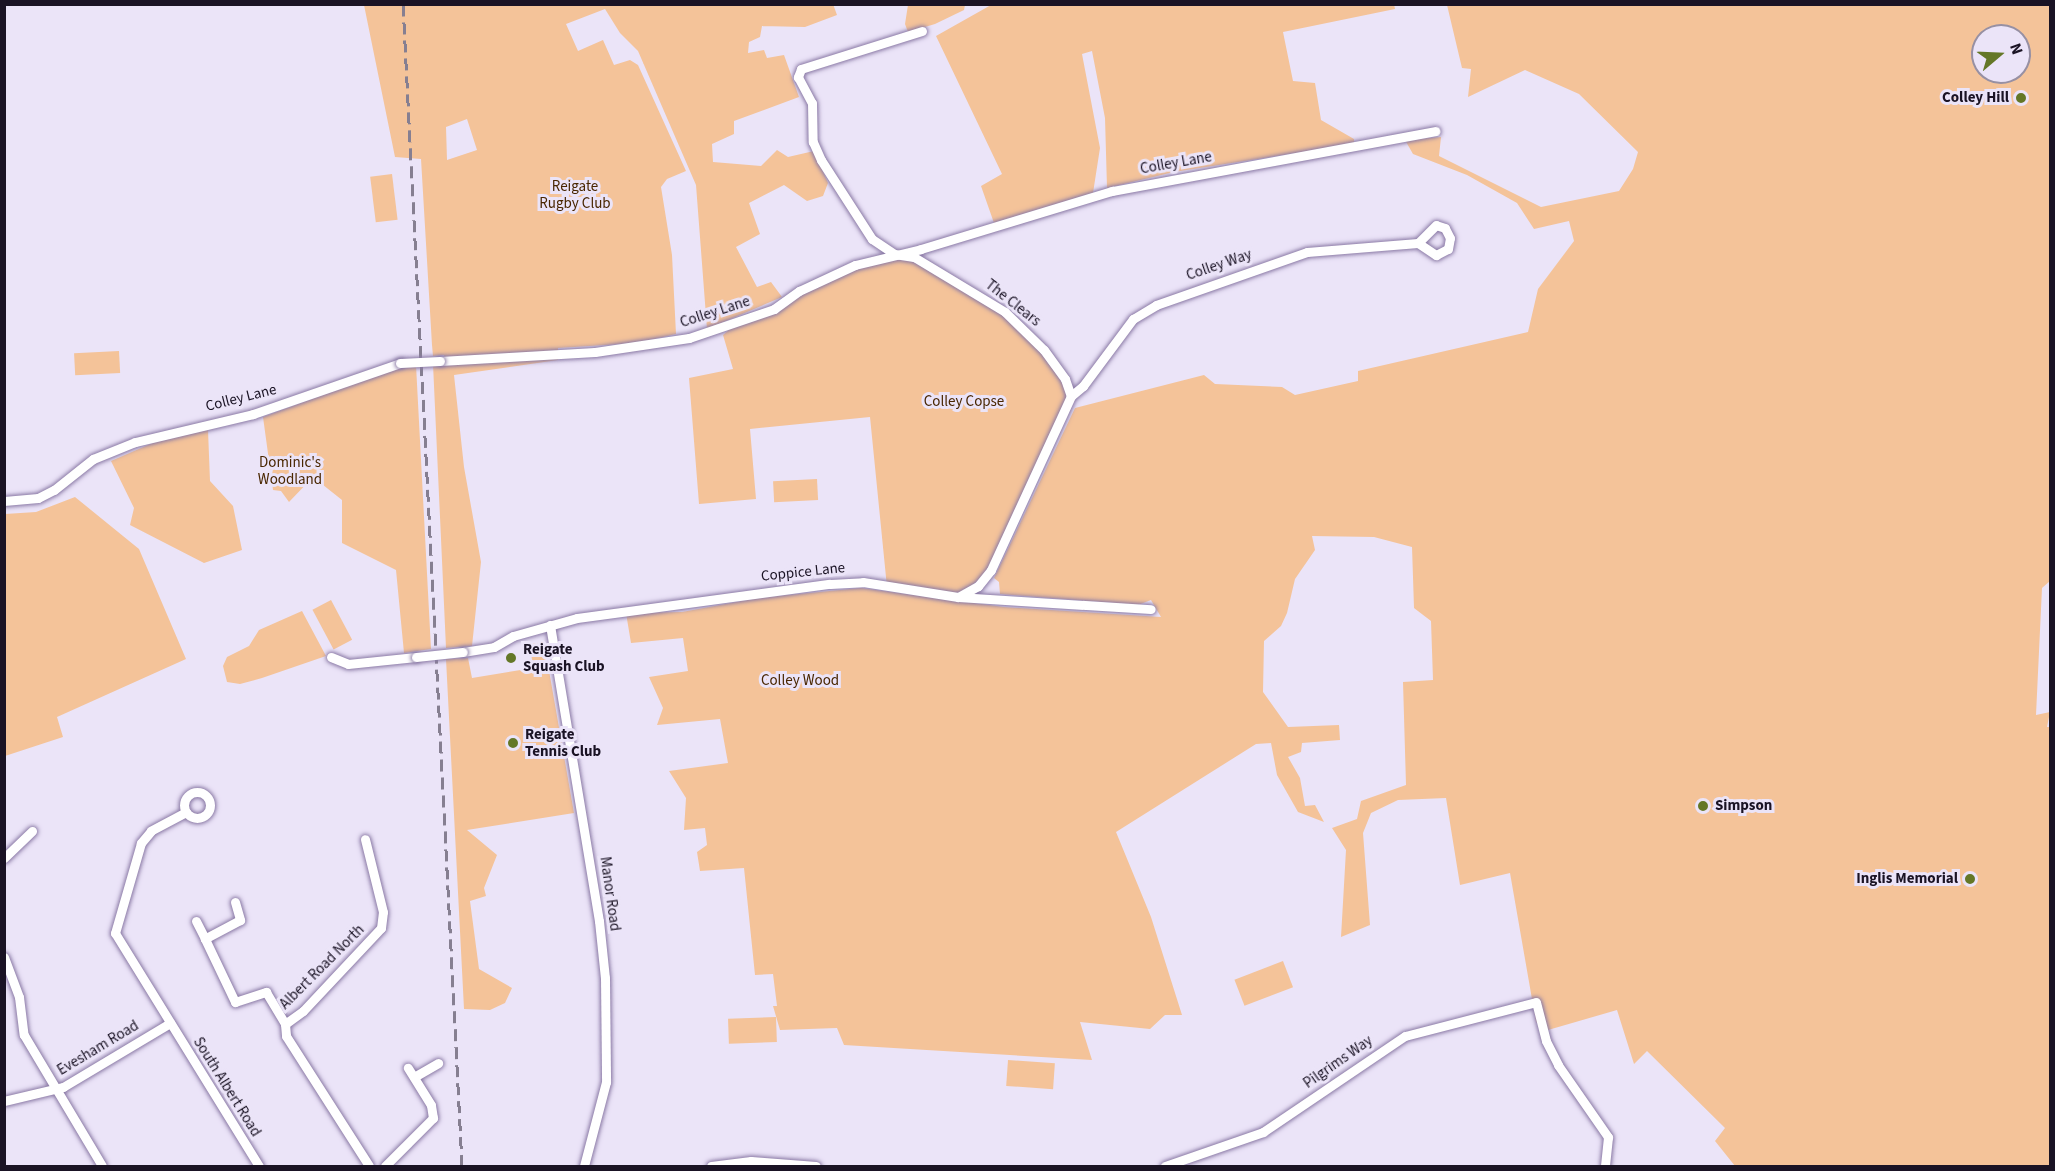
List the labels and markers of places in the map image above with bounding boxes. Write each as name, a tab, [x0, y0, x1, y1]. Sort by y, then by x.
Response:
place label: Colley Hill	[1942, 89, 2009, 107]
marker: Colley Hill	[2014, 91, 2028, 105]
place label: Reigate Squash Club	[523, 640, 605, 675]
marker: Reigate Squash Club	[504, 651, 518, 665]
place label: Reigate Tennis Club	[525, 725, 601, 760]
marker: Reigate Tennis Club	[506, 736, 520, 750]
place label: Simpson	[1715, 797, 1772, 815]
marker: Simpson	[1696, 799, 1710, 813]
place label: Inglis Memorial	[1856, 870, 1958, 888]
marker: Inglis Memorial	[1963, 872, 1977, 886]

